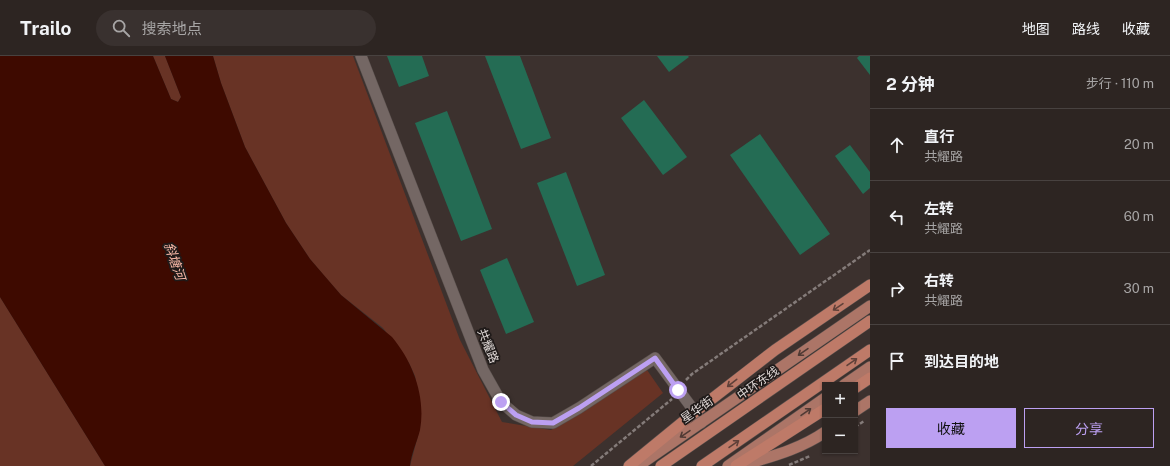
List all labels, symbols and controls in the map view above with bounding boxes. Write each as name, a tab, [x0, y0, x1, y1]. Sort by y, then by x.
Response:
search box	[96, 10, 376, 46]
text: Trailo	[20, 17, 72, 39]
icon: search	[110, 17, 132, 39]
text: 搜索地点	[142, 20, 202, 37]
text: 地图	[1022, 21, 1050, 37]
text: 路线	[1072, 21, 1100, 37]
text: 收藏	[1122, 21, 1150, 37]
text: 2 分钟	[886, 74, 935, 94]
text: 步行 · 110 m	[1086, 76, 1154, 91]
text: 直行	[924, 128, 954, 145]
icon: ahead	[886, 134, 908, 156]
text: 20 m	[1124, 137, 1154, 152]
text: 共耀路	[924, 149, 963, 164]
text: 左转	[924, 200, 954, 217]
icon: left	[886, 206, 908, 228]
text: 60 m	[1124, 209, 1154, 224]
text: 共耀路	[924, 221, 963, 236]
water label: 斜塘河	[161, 240, 189, 285]
text: 右转	[924, 272, 954, 289]
icon: right	[886, 278, 908, 300]
text: 30 m	[1124, 281, 1154, 296]
text: 共耀路	[924, 293, 963, 308]
one-way arrow	[833, 303, 844, 311]
street label: 共耀路	[475, 327, 501, 365]
one-way arrow	[798, 348, 809, 356]
icon: arrive	[886, 350, 908, 372]
text: 到达目的地	[924, 353, 999, 370]
one-way arrow	[846, 358, 857, 366]
street label: 中环东线	[734, 363, 782, 403]
one-way arrow	[727, 379, 738, 387]
route start	[669, 381, 687, 399]
map controls	[822, 382, 858, 454]
button: +	[822, 382, 858, 418]
route end	[492, 393, 510, 411]
street label: 星华街	[678, 394, 716, 426]
one-way arrow	[800, 408, 811, 416]
button: 收藏	[886, 408, 1016, 448]
button: 分享	[1024, 408, 1154, 448]
button: −	[822, 418, 858, 454]
one-way arrow	[680, 430, 691, 438]
one-way arrow	[728, 440, 739, 448]

